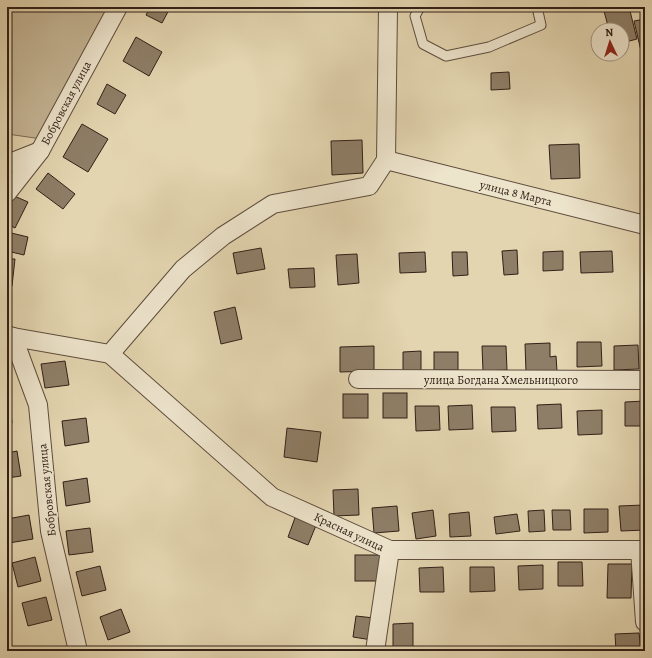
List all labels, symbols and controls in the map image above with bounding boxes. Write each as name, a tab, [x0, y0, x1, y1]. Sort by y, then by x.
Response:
north arrow	[590, 22, 630, 62]
text: N	[605, 25, 614, 40]
street label: Бобровская улица	[37, 58, 95, 148]
street label: улица 8 Марта	[477, 176, 554, 210]
street label: улица Богдана Хмельницкого	[423, 372, 578, 388]
street label: Бобровская улица	[34, 442, 60, 537]
street label: Красная улица	[311, 509, 387, 555]

